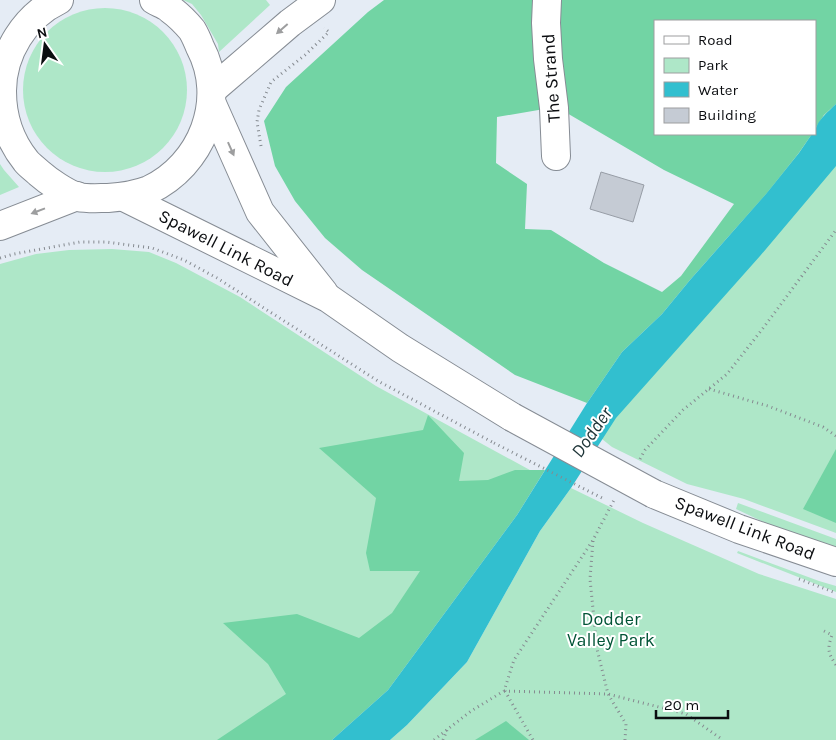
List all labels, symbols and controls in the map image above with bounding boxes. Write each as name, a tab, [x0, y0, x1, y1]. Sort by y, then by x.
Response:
north arrow	[20, 20, 70, 70]
legend	[654, 20, 816, 135]
text: N	[35, 23, 49, 42]
one-way arrow	[276, 24, 289, 35]
text: Road	[698, 31, 733, 49]
street label: The Strand	[537, 33, 565, 123]
text: Park	[698, 56, 728, 74]
text: Water	[698, 81, 739, 99]
text: Building	[698, 106, 756, 124]
one-way arrow	[228, 142, 236, 156]
street label: Spawell Link Road	[155, 205, 297, 291]
one-way arrow	[31, 208, 46, 215]
water label: Dodder	[567, 402, 618, 462]
street label: Spawell Link Road	[672, 491, 818, 565]
park label: Dodder Valley Park	[567, 608, 655, 651]
scale bar	[656, 688, 728, 720]
text: 20 m	[664, 696, 699, 714]

